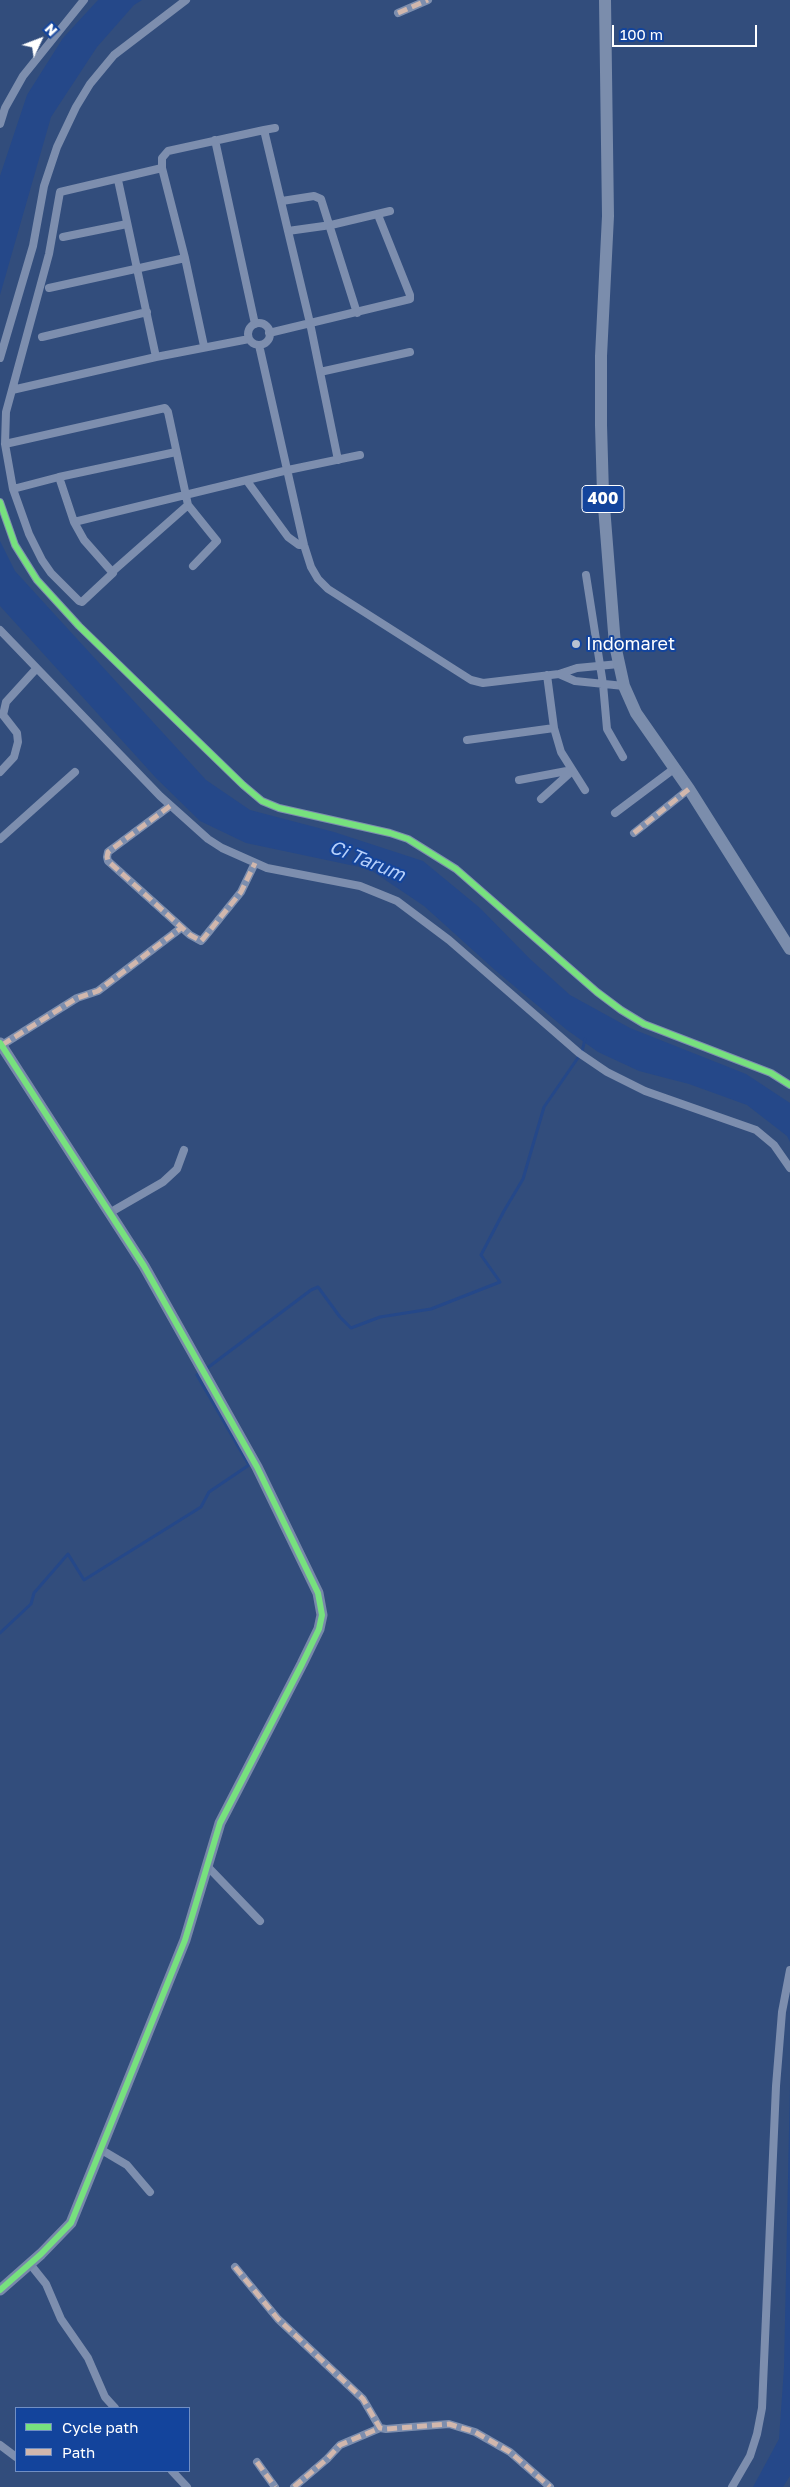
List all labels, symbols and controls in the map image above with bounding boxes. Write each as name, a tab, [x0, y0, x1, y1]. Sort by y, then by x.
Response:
north arrow	[15, 15, 65, 65]
scale bar	[615, 15, 760, 47]
text: N	[41, 20, 61, 39]
text: 100 m	[620, 25, 663, 43]
road number: 400	[582, 486, 624, 512]
place label: Indomaret	[586, 633, 675, 655]
marker: Indomaret	[570, 638, 582, 650]
water label: Ci Tarum	[326, 836, 408, 886]
legend	[15, 2407, 190, 2472]
text: Cycle path	[62, 2418, 138, 2436]
text: Path	[62, 2443, 95, 2461]

